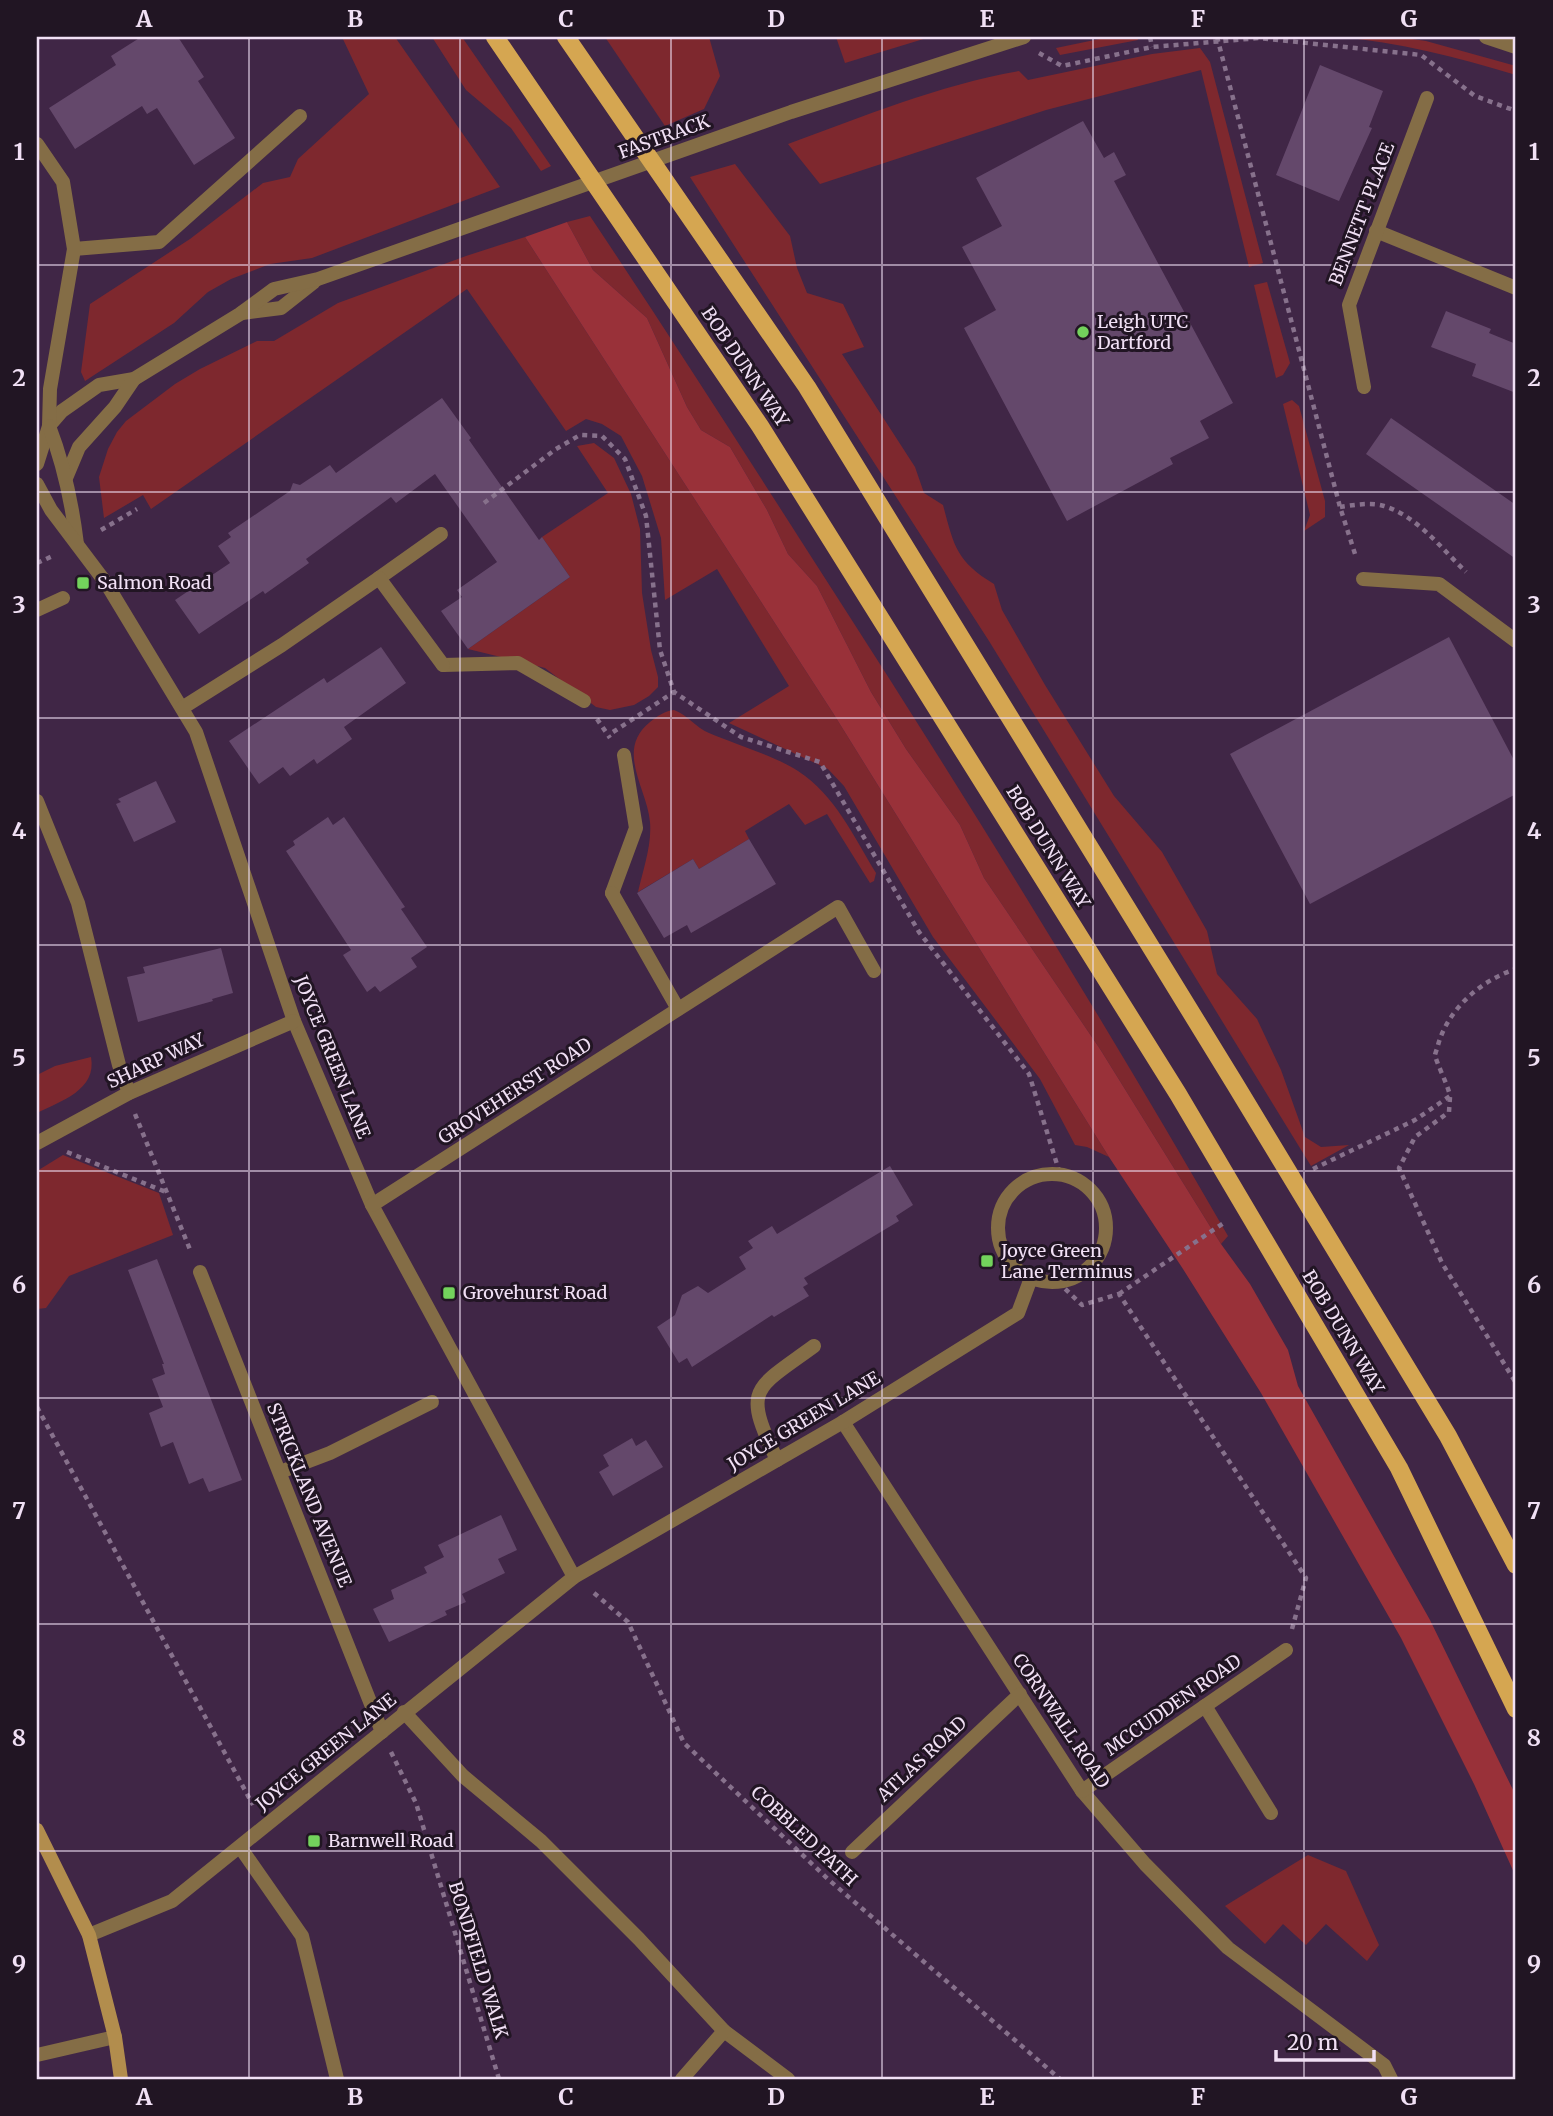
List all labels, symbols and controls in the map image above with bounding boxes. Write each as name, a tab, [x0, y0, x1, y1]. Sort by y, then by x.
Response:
text: A	[135, 4, 153, 33]
text: B	[347, 4, 363, 33]
text: C	[558, 4, 574, 33]
text: D	[767, 4, 785, 33]
text: E	[979, 4, 995, 33]
text: F	[1191, 4, 1205, 33]
text: G	[1401, 4, 1418, 33]
street label: FASTRACK	[615, 109, 713, 164]
text: 1	[14, 137, 25, 166]
text: 1	[1529, 137, 1540, 166]
street label: BENNETT PLACE	[1324, 139, 1400, 289]
street label: BOB DUNN WAY	[697, 302, 794, 432]
place label: Leigh UTC Dartford	[1097, 310, 1189, 354]
marker: Leigh UTC Dartford	[1075, 324, 1091, 340]
text: 2	[12, 363, 26, 392]
text: 2	[1527, 363, 1541, 392]
place label: Salmon Road	[97, 571, 212, 594]
marker: Salmon Road	[75, 575, 91, 591]
text: 3	[12, 590, 26, 619]
text: 3	[1527, 590, 1541, 619]
street label: BOB DUNN WAY	[1002, 781, 1096, 913]
text: 4	[12, 816, 27, 845]
text: 4	[1527, 816, 1542, 845]
street label: JOYCE GREEN LANE	[289, 971, 376, 1142]
street label: SHARP WAY	[103, 1028, 209, 1093]
street label: GROVEHERST ROAD	[434, 1032, 596, 1149]
text: 5	[12, 1043, 26, 1072]
text: 5	[1527, 1043, 1541, 1072]
place label: Joyce Green Lane Terminus	[1000, 1239, 1133, 1283]
marker: Joyce Green Lane Terminus	[979, 1253, 995, 1269]
street label: BOB DUNN WAY	[1297, 1266, 1390, 1398]
text: 6	[12, 1270, 26, 1299]
text: 6	[1527, 1270, 1541, 1299]
place label: Grovehurst Road	[463, 1281, 608, 1304]
marker: Grovehurst Road	[441, 1285, 457, 1301]
street label: JOYCE GREEN LANE	[722, 1366, 885, 1476]
street label: STRICKLAND AVENUE	[262, 1399, 357, 1591]
text: 7	[12, 1496, 26, 1525]
text: 7	[1527, 1496, 1541, 1525]
street label: CORNWALL ROAD	[1008, 1649, 1115, 1793]
street label: MCCUDDEN ROAD	[1100, 1649, 1245, 1760]
street label: JOYCE GREEN LANE	[250, 1688, 401, 1816]
street label: ATLAS ROAD	[871, 1711, 971, 1807]
text: 8	[12, 1723, 26, 1752]
text: 8	[1527, 1723, 1541, 1752]
street label: COBBLED PATH	[746, 1780, 862, 1891]
place label: Barnwell Road	[328, 1829, 454, 1852]
marker: Barnwell Road	[306, 1833, 322, 1849]
street label: BONDFIELD WALK	[444, 1878, 513, 2041]
text: 9	[12, 1949, 26, 1978]
text: 9	[1527, 1949, 1541, 1978]
scale bar	[1276, 2018, 1374, 2062]
text: 20 m	[1287, 2029, 1339, 2056]
text: A	[135, 2082, 153, 2111]
text: B	[347, 2082, 363, 2111]
text: C	[558, 2082, 574, 2111]
text: D	[767, 2082, 785, 2111]
text: E	[979, 2082, 995, 2111]
text: F	[1191, 2082, 1205, 2111]
text: G	[1401, 2082, 1418, 2111]

